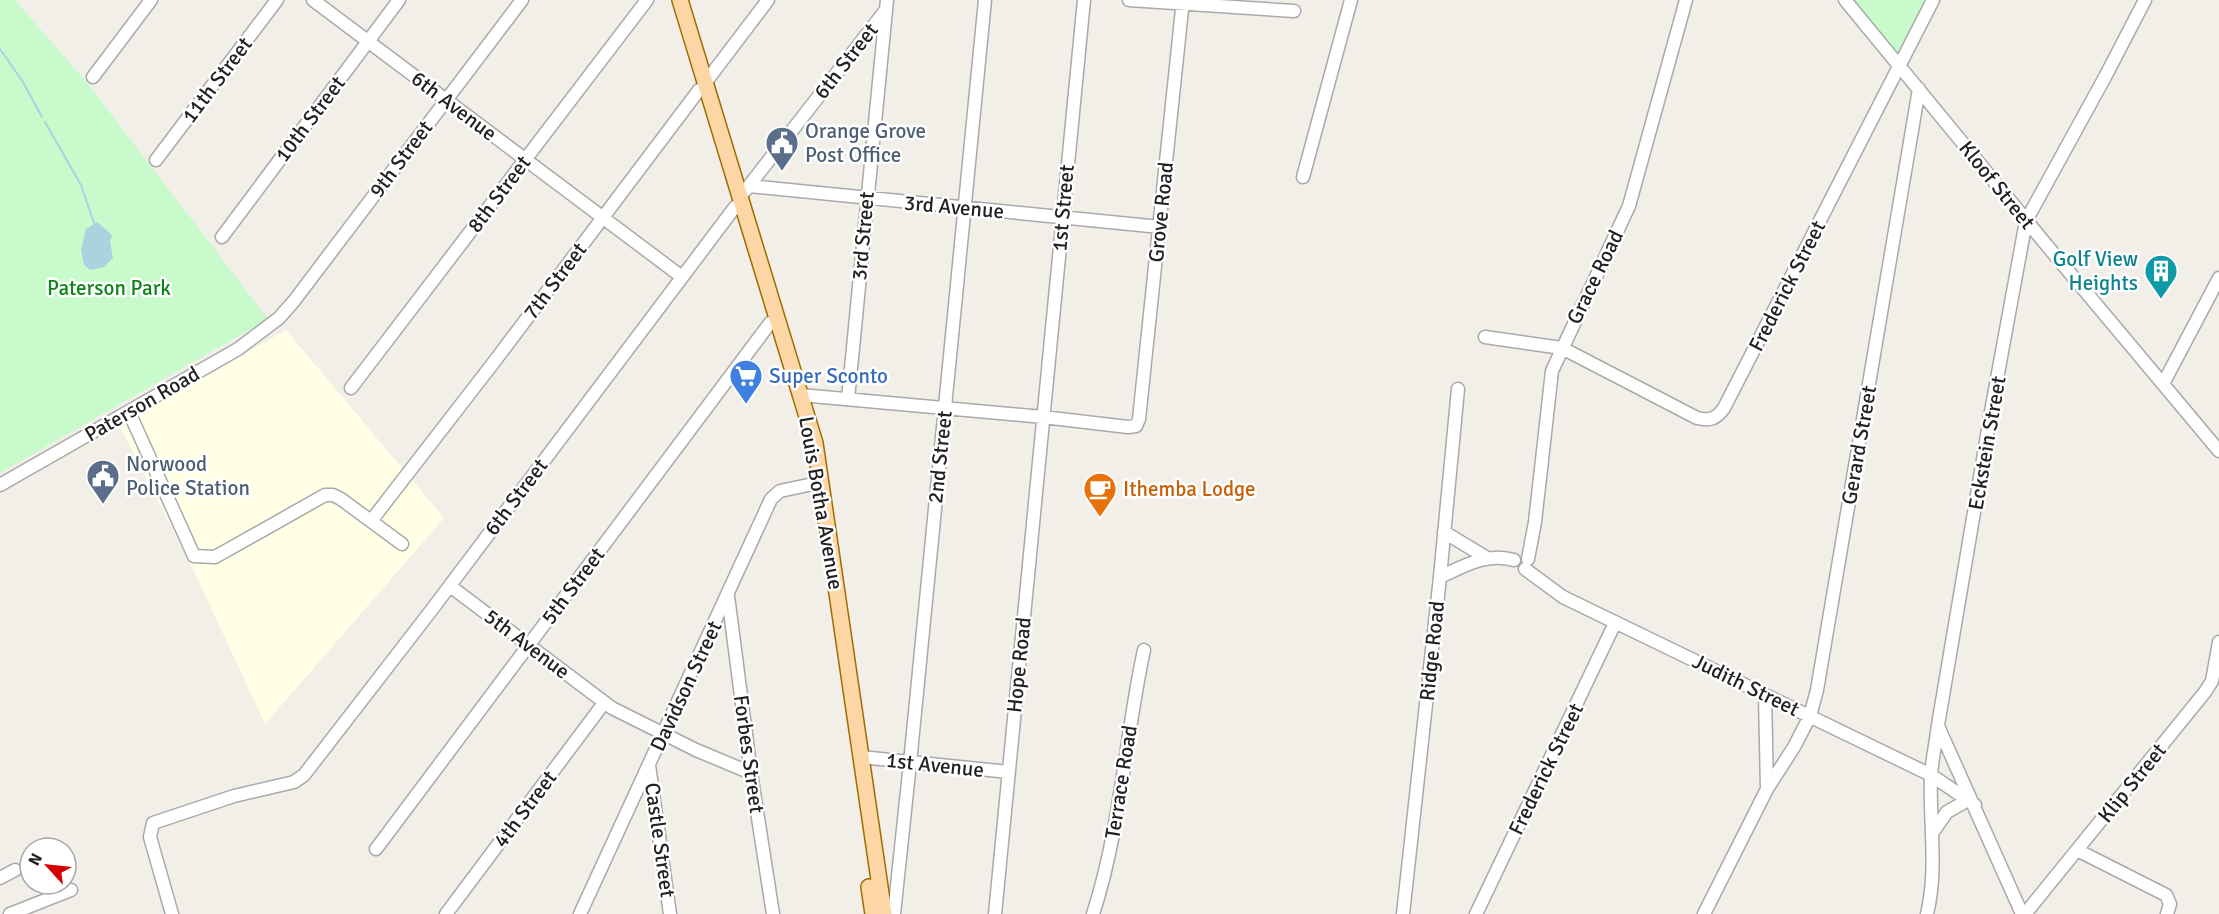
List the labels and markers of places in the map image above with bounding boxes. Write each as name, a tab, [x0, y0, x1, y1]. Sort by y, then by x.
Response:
place label: Orange Grove Post Office	[805, 118, 926, 168]
public building icon: Orange Grove Post Office	[764, 125, 800, 172]
place label: Golf View Heights	[2053, 246, 2138, 296]
building icon: Golf View Heights	[2143, 253, 2179, 300]
supermarket icon: Super Sconto	[728, 358, 764, 405]
place label: Super Sconto	[769, 363, 888, 389]
place label: Norwood Police Station	[126, 451, 250, 501]
public building icon: Norwood Police Station	[85, 458, 121, 505]
cafe icon: Ithemba Lodge	[1082, 471, 1118, 518]
place label: Ithemba Lodge	[1123, 476, 1256, 502]

